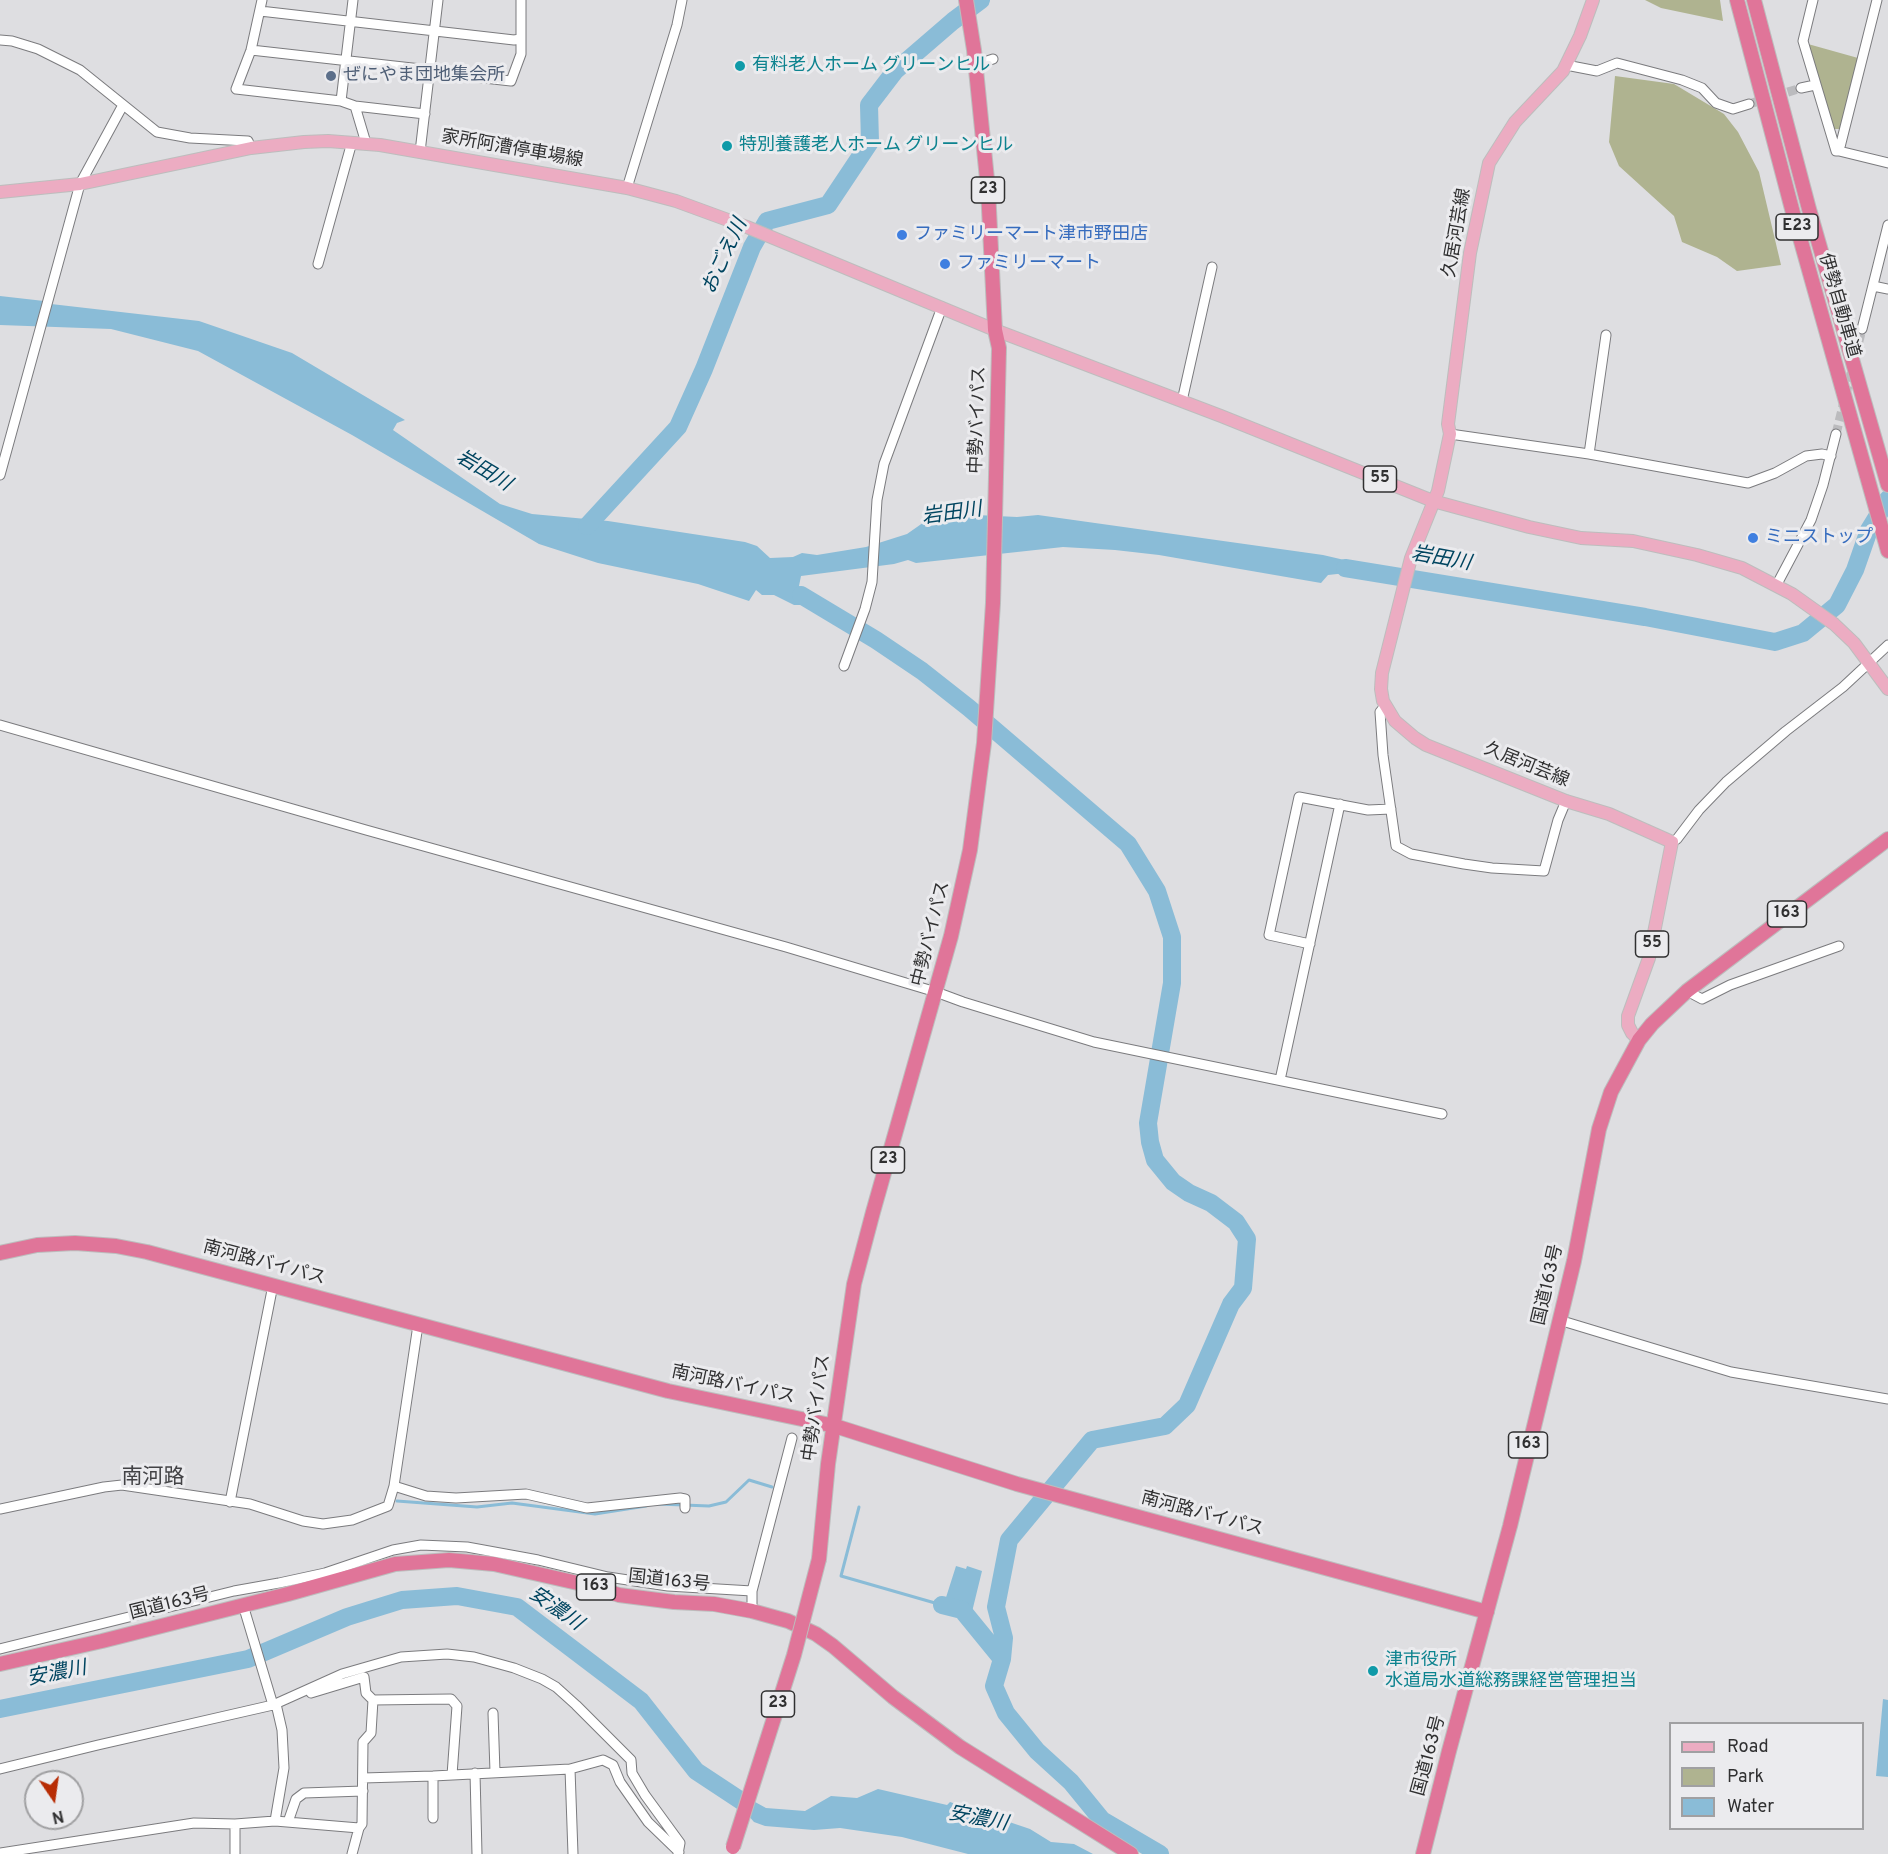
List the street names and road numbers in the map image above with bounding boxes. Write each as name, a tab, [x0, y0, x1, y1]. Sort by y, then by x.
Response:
street label: 家所阿漕停車場線	[439, 127, 585, 173]
road number: 23	[972, 177, 1004, 203]
street label: 久居河芸線	[1440, 187, 1476, 279]
road number: E23	[1776, 214, 1818, 240]
street label: 伊勢自動車道	[1813, 251, 1863, 361]
street label: 中勢バイパス	[966, 366, 992, 474]
road number: 55	[1364, 466, 1396, 492]
street label: 久居河芸線	[1480, 739, 1572, 793]
street label: 中勢バイパス	[908, 879, 956, 989]
road number: 163	[1768, 901, 1806, 927]
road number: 55	[1636, 931, 1668, 957]
road number: 23	[872, 1147, 904, 1173]
street label: 南河路バイパス	[200, 1237, 328, 1291]
street label: 国道163号	[1529, 1242, 1569, 1328]
street label: 中勢バイパス	[800, 1353, 836, 1463]
street label: 南河路バイパス	[669, 1362, 797, 1410]
road number: 163	[1508, 1432, 1547, 1458]
street label: 南河路バイパス	[1138, 1488, 1266, 1542]
street label: 国道163号	[627, 1567, 711, 1597]
road number: 163	[576, 1574, 616, 1600]
street label: 国道163号	[127, 1585, 213, 1625]
road number: 23	[762, 1691, 794, 1717]
street label: 国道163号	[1409, 1713, 1451, 1799]

